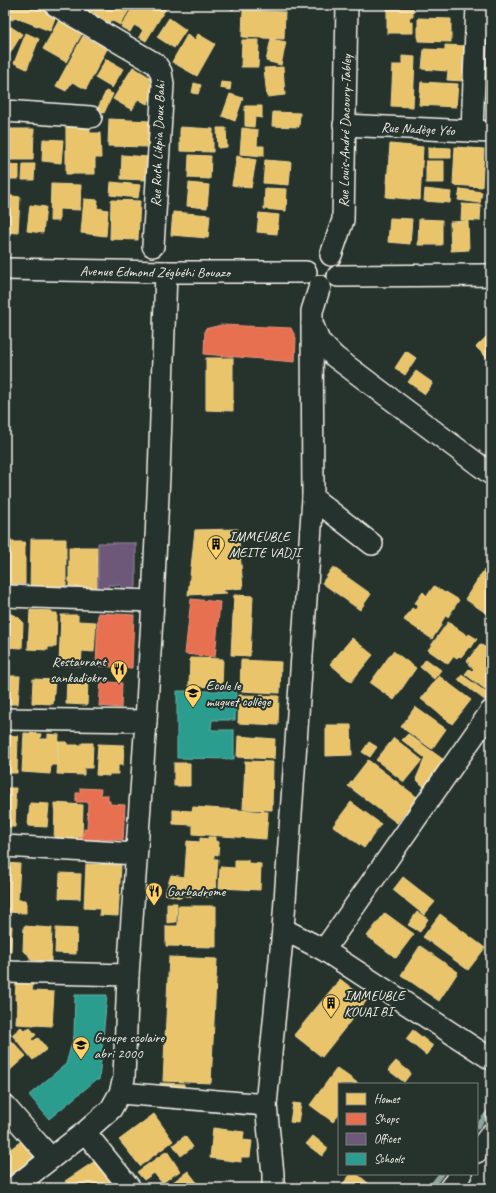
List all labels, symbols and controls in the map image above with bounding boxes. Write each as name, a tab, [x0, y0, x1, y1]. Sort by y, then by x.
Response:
street label: Rue Louis-André Dacoury-Tabley	[335, 53, 355, 208]
street label: Rue Ruth Likpia Doux Bahi	[147, 78, 169, 207]
street label: Rue Nadège Yéo	[381, 118, 456, 139]
street label: Avenue Edmond Zégbéhi Bouazo	[80, 262, 232, 281]
place label: IMMEUBLE MEITE VADJI	[229, 528, 304, 561]
building icon: IMMEUBLE MEITE VADJI	[206, 534, 226, 559]
place label: Restaurant sankadiokro	[50, 653, 108, 686]
restaurant icon: Restaurant sankadiokro	[109, 659, 129, 684]
place label: Ecole le muguet collège	[206, 677, 272, 710]
school or university icon: Ecole le muguet collège	[183, 683, 203, 708]
restaurant icon: Garbadrome	[144, 881, 164, 906]
place label: Garbadrome	[167, 883, 227, 900]
place label: IMMEUBLE KOUAI BI	[344, 987, 406, 1020]
building icon: IMMEUBLE KOUAI BI	[321, 993, 341, 1018]
place label: Groupe scolaire abri 2000	[94, 1029, 166, 1062]
school or university icon: Groupe scolaire abri 2000	[71, 1035, 91, 1060]
legend	[338, 1083, 478, 1175]
text: Homes	[374, 1091, 401, 1107]
text: Shops	[374, 1111, 399, 1127]
text: Offices	[374, 1131, 401, 1147]
text: Schools	[374, 1151, 406, 1167]

